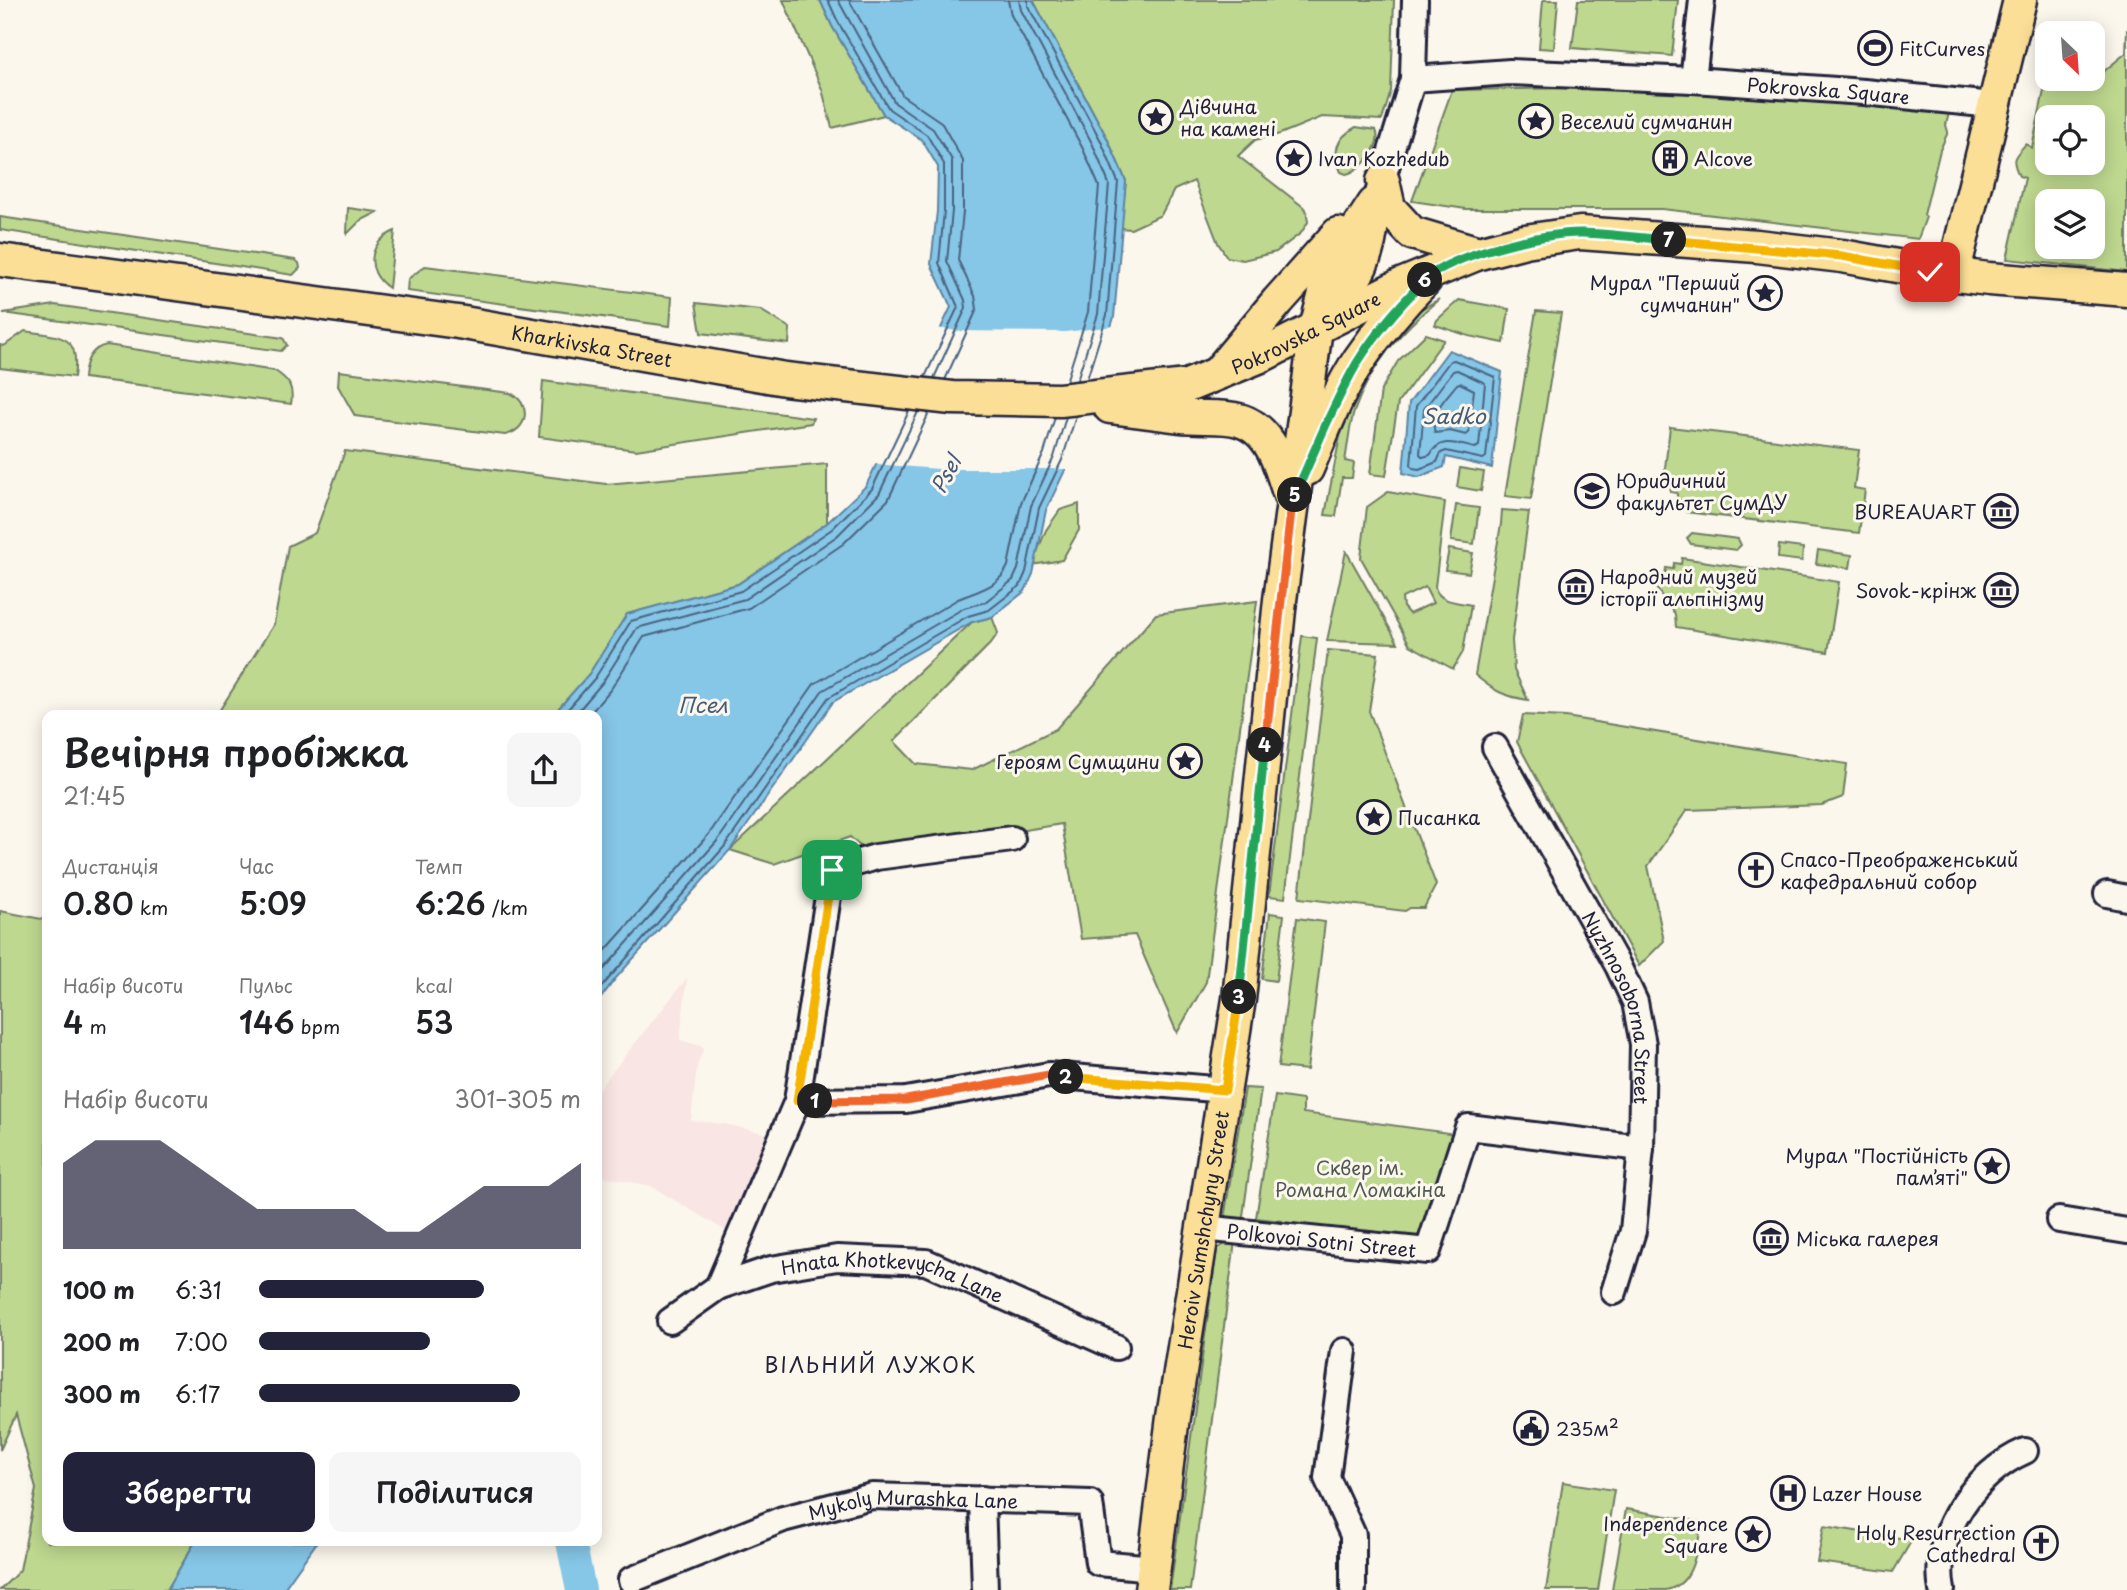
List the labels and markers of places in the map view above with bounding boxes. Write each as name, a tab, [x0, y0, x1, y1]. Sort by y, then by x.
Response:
sports icon: FitCurves	[1856, 29, 1894, 67]
place label: FitCurves	[1899, 34, 1985, 62]
place label: Дівчина на камені	[1179, 92, 1276, 142]
place icon: Дівчина на камені	[1137, 98, 1175, 136]
place icon: Веселий сумчанин	[1517, 102, 1555, 140]
place label: Веселий сумчанин	[1560, 107, 1733, 135]
place icon: Ivan Kozhedub	[1275, 139, 1313, 177]
building icon: Alcove	[1651, 139, 1689, 177]
place label: Ivan Kozhedub	[1318, 144, 1449, 172]
place label: Alcove	[1694, 144, 1753, 172]
pin: 7	[1652, 222, 1686, 258]
pin	[1900, 242, 1960, 302]
pin: 6	[1408, 262, 1442, 298]
place label: Мурал "Перший сумчанин"	[1590, 268, 1740, 318]
place icon: Мурал "Перший сумчанин"	[1746, 274, 1784, 312]
place label: Юридичний факультет СумДУ	[1616, 466, 1788, 516]
school or university icon: Юридичний факультет СумДУ	[1573, 472, 1611, 510]
pin: 5	[1278, 477, 1312, 512]
museum icon: BUREAUART	[1982, 492, 2020, 530]
place label: BUREAUART	[1854, 497, 1976, 525]
place label: Народний музей історії альпінізму	[1600, 562, 1764, 612]
museum icon: Народний музей історії альпінізму	[1557, 568, 1595, 606]
museum icon: Sovok-крінж	[1982, 571, 2020, 609]
place label: Sovok-крінж	[1855, 576, 1976, 604]
pin: 4	[1248, 728, 1282, 762]
place icon: Героям Сумщини	[1166, 742, 1204, 780]
place label: Героям Сумщини	[996, 747, 1160, 775]
place icon: Писанка	[1355, 798, 1393, 836]
place label: Писанка	[1398, 803, 1480, 831]
pin	[802, 840, 862, 900]
place label: Спасо-Преображенський кафедральний собор	[1780, 845, 2018, 895]
church icon: Спасо-Преображенський кафедральний собор	[1737, 851, 1775, 889]
pin: 3	[1222, 979, 1256, 1014]
pin: 2	[1048, 1060, 1084, 1094]
pin: 1	[798, 1084, 832, 1118]
place label: Мурал "Постійність пам’яті"	[1786, 1141, 1968, 1191]
place icon: Мурал "Постійність пам’яті"	[1973, 1147, 2011, 1185]
museum icon: Міська галерея	[1752, 1219, 1790, 1257]
place label: Міська галерея	[1796, 1224, 1939, 1252]
public building icon: 235м²	[1512, 1409, 1550, 1447]
place label: 235м²	[1556, 1414, 1619, 1442]
hospital icon: Lazer House	[1769, 1474, 1807, 1512]
place label: Lazer House	[1812, 1479, 1922, 1507]
place label: Independence Square	[1603, 1509, 1728, 1559]
place icon: Independence Square	[1734, 1515, 1772, 1553]
place label: Holy Resurrection Cathedral	[1856, 1518, 2016, 1568]
church icon: Holy Resurrection Cathedral	[2022, 1524, 2060, 1562]

